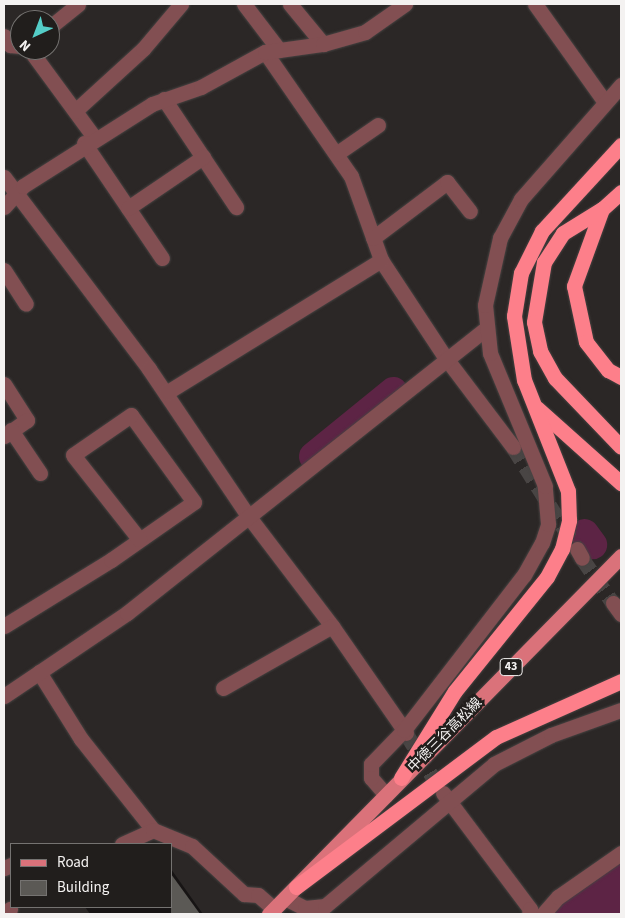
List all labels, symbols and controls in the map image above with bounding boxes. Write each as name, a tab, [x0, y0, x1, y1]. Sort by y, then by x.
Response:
north arrow	[10, 10, 60, 60]
text: N	[15, 35, 36, 56]
road number: 43	[498, 658, 524, 676]
street label: 中徳三谷高松線	[404, 694, 486, 776]
legend	[10, 843, 172, 908]
text: Road	[57, 852, 89, 873]
text: Building	[57, 877, 109, 898]

